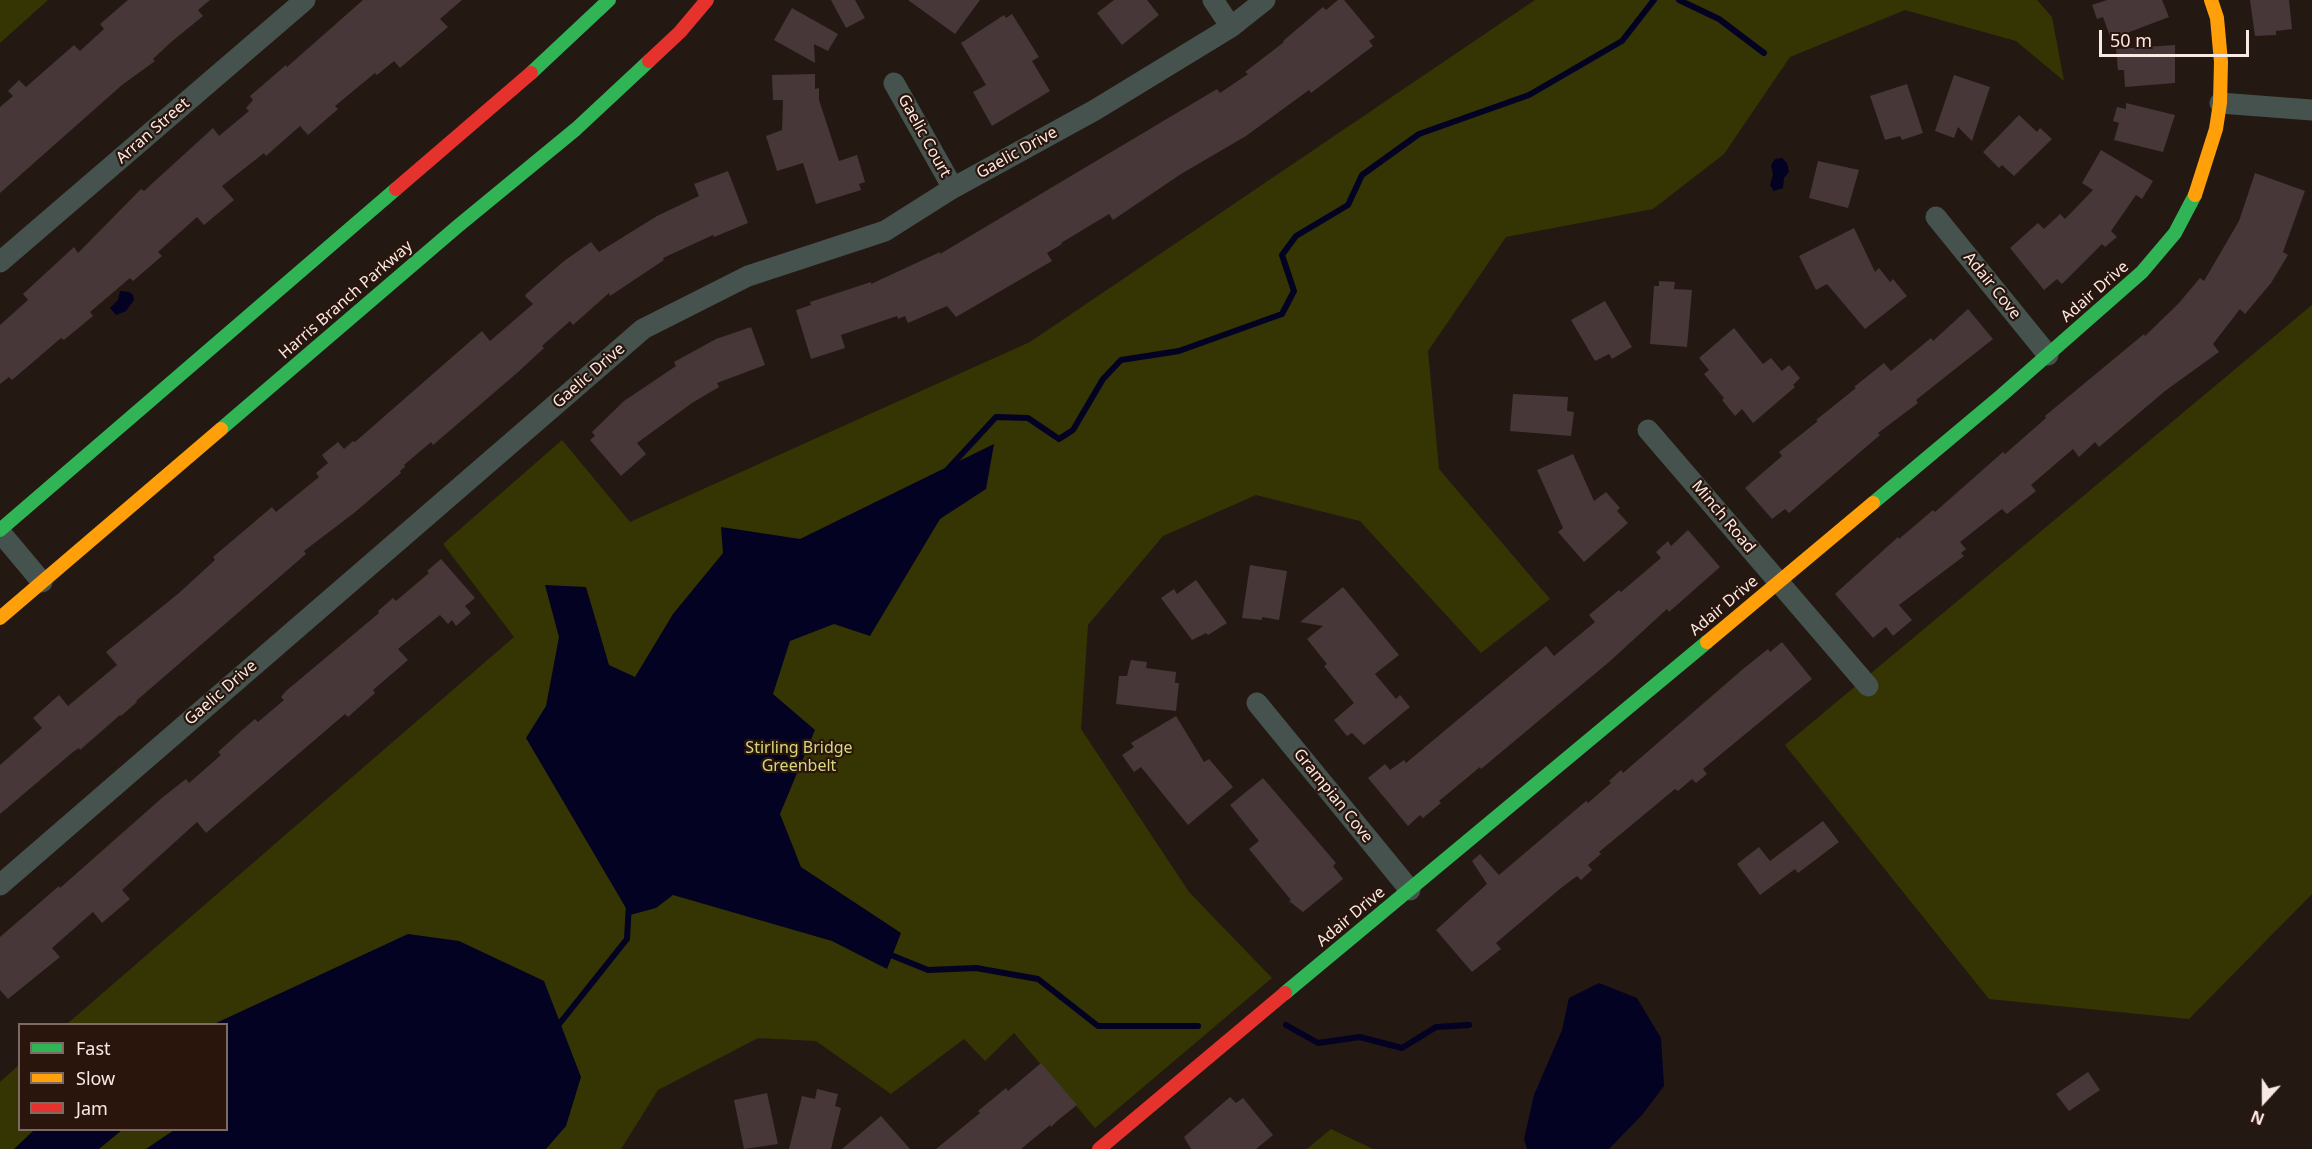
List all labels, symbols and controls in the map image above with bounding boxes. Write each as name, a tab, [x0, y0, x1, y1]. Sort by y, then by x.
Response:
scale bar	[2102, 18, 2252, 56]
text: 50 m	[2110, 28, 2152, 52]
street label: Gaelic Court	[893, 91, 955, 181]
street label: Arran Street	[112, 94, 194, 168]
street label: Gaelic Drive	[973, 123, 1061, 183]
street label: Harris Branch Parkway	[275, 237, 417, 363]
street label: Adair Cove	[1959, 249, 2025, 323]
street label: Adair Drive	[2057, 257, 2133, 327]
street label: Gaelic Drive	[549, 339, 629, 413]
street label: Minch Road	[1687, 477, 1759, 557]
street label: Adair Drive	[1686, 572, 1762, 640]
street label: Gaelic Drive	[181, 656, 261, 730]
park label: Stirling Bridge Greenbelt	[745, 738, 853, 776]
street label: Grampian Cove	[1289, 745, 1377, 847]
street label: Adair Drive	[1313, 883, 1389, 951]
legend	[18, 1023, 228, 1131]
text: Fast	[76, 1036, 111, 1060]
text: Slow	[76, 1066, 115, 1090]
north arrow	[2234, 1071, 2294, 1131]
text: Jam	[76, 1096, 108, 1120]
text: N	[2248, 1105, 2268, 1130]

